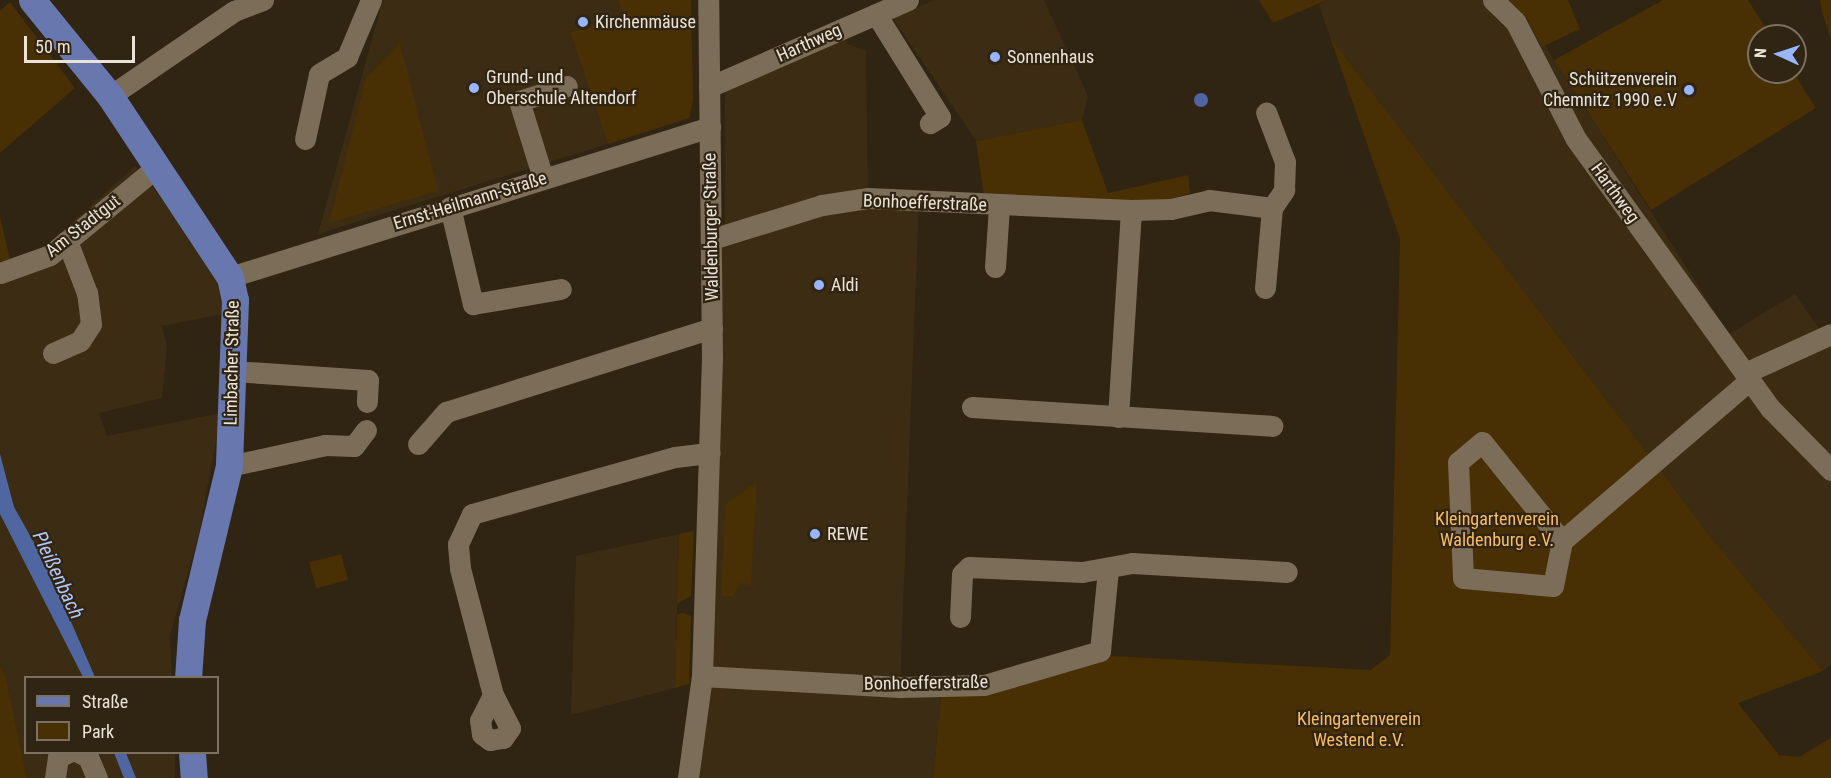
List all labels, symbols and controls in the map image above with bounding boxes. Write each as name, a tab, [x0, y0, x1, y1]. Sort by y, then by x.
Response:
place label: Kirchenmäuse	[595, 11, 696, 33]
marker: Kirchenmäuse	[576, 15, 590, 29]
street label: Harthweg	[773, 19, 845, 67]
scale bar	[27, 24, 138, 62]
north arrow	[1747, 24, 1807, 84]
text: 50 m	[35, 36, 70, 57]
place label: Sonnenhaus	[1007, 46, 1094, 68]
text: N	[1751, 48, 1770, 59]
marker: Sonnenhaus	[988, 50, 1002, 64]
place label: Grund- und Oberschule Altendorf	[486, 67, 637, 110]
place label: Schützenverein Chemnitz 1990 e.V	[1543, 69, 1677, 112]
marker: Grund- und Oberschule Altendorf	[467, 81, 481, 95]
marker: Schützenverein Chemnitz 1990 e.V	[1682, 83, 1696, 97]
street label: Waldenburger Straße	[699, 153, 723, 301]
street label: Harthweg	[1586, 159, 1644, 227]
street label: Ernst-Heilmann-Straße	[391, 167, 549, 235]
street label: Am Stadtgut	[41, 190, 125, 262]
street label: Bonhoefferstraße	[863, 190, 987, 216]
place label: Aldi	[831, 274, 859, 296]
marker: Aldi	[812, 278, 826, 292]
street label: Limbacher Straße	[220, 300, 244, 426]
park label: Kleingartenverein Waldenburg e.V.	[1435, 509, 1559, 552]
place label: REWE	[827, 523, 868, 545]
water label: Pleißenbach	[27, 527, 89, 623]
marker: REWE	[808, 527, 822, 541]
street label: Bonhoefferstraße	[864, 671, 988, 695]
legend	[24, 676, 219, 754]
text: Straße	[82, 691, 128, 712]
park label: Kleingartenverein Westend e.V.	[1297, 709, 1421, 752]
text: Park	[82, 721, 114, 742]

